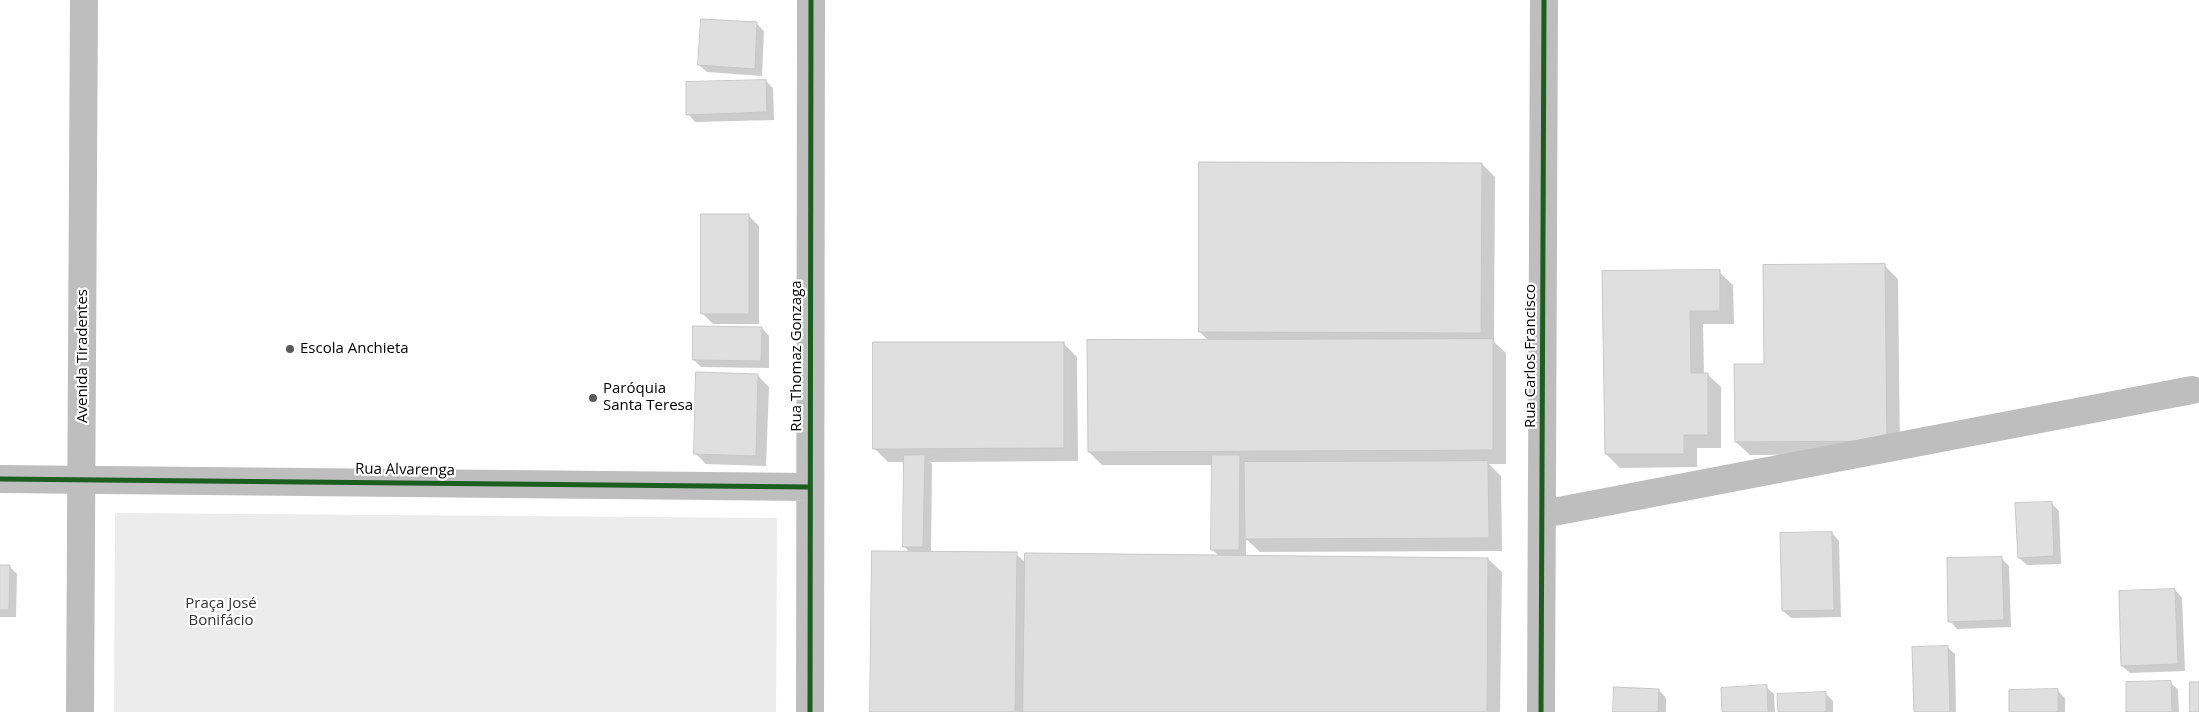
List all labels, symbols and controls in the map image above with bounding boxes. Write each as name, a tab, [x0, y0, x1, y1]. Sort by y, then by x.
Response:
street label: Rua Thomaz Gonzaga	[788, 280, 806, 432]
street label: Rua Carlos Francisco	[1522, 284, 1540, 428]
street label: Avenida Tiradentes	[74, 289, 92, 423]
place label: Escola Anchieta	[300, 340, 409, 358]
marker: Escola Anchieta	[284, 343, 296, 355]
place label: Paróquia Santa Teresa	[603, 380, 693, 415]
marker: Paróquia Santa Teresa	[587, 392, 599, 404]
street label: Rua Alvarenga	[355, 460, 455, 480]
park label: Praça José Bonifácio	[185, 595, 257, 630]

